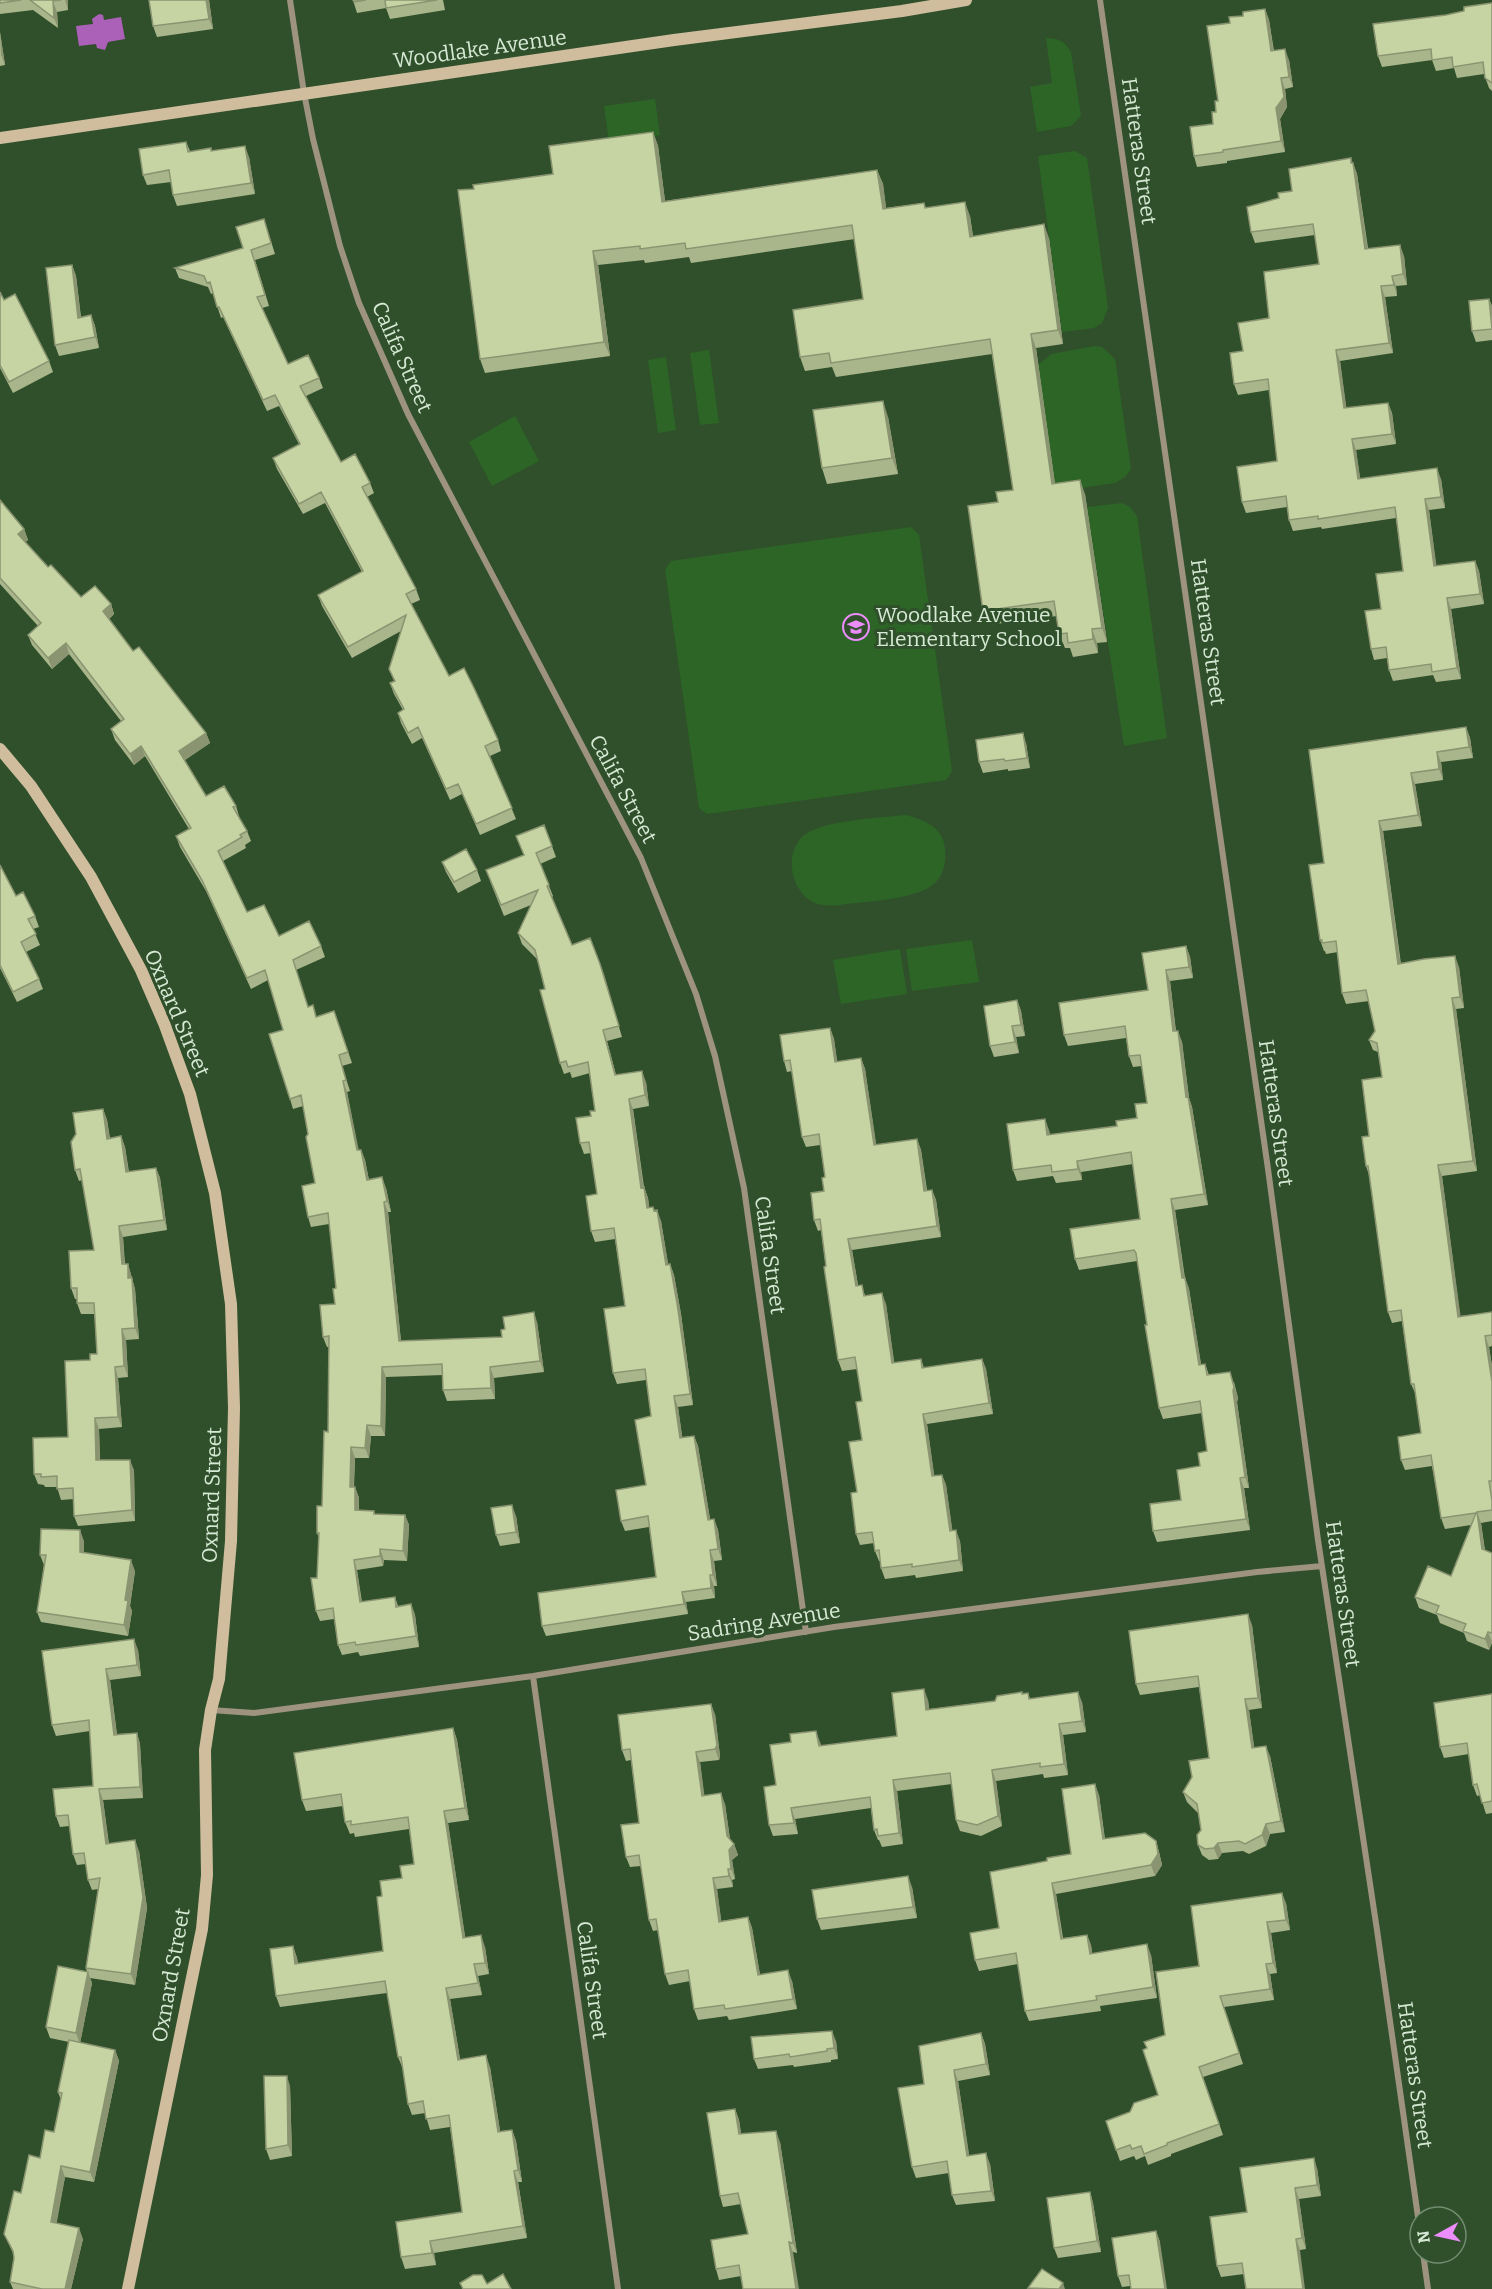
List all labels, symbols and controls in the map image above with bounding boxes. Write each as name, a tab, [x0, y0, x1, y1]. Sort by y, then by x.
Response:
street label: Woodlake Avenue	[392, 24, 568, 74]
street label: Hatteras Street	[1116, 76, 1162, 226]
street label: Califa Street	[366, 297, 438, 417]
street label: Hatteras Street	[1185, 557, 1231, 707]
place label: Woodlake Avenue Elementary School	[876, 602, 1061, 652]
school or university icon: Woodlake Avenue Elementary School	[841, 612, 871, 642]
street label: Califa Street	[584, 730, 663, 848]
street label: Oxnard Street	[138, 945, 216, 1081]
street label: Hatteras Street	[1253, 1038, 1299, 1188]
street label: Califa Street	[749, 1194, 791, 1316]
street label: Oxnard Street	[197, 1426, 227, 1563]
street label: Hatteras Street	[1320, 1519, 1366, 1669]
street label: Sadring Avenue	[686, 1597, 842, 1647]
street label: Oxnard Street	[146, 1905, 196, 2044]
street label: Califa Street	[571, 1919, 613, 2041]
street label: Hatteras Street	[1392, 2000, 1438, 2150]
north arrow	[1408, 2205, 1468, 2265]
text: N	[1413, 2230, 1434, 2244]

